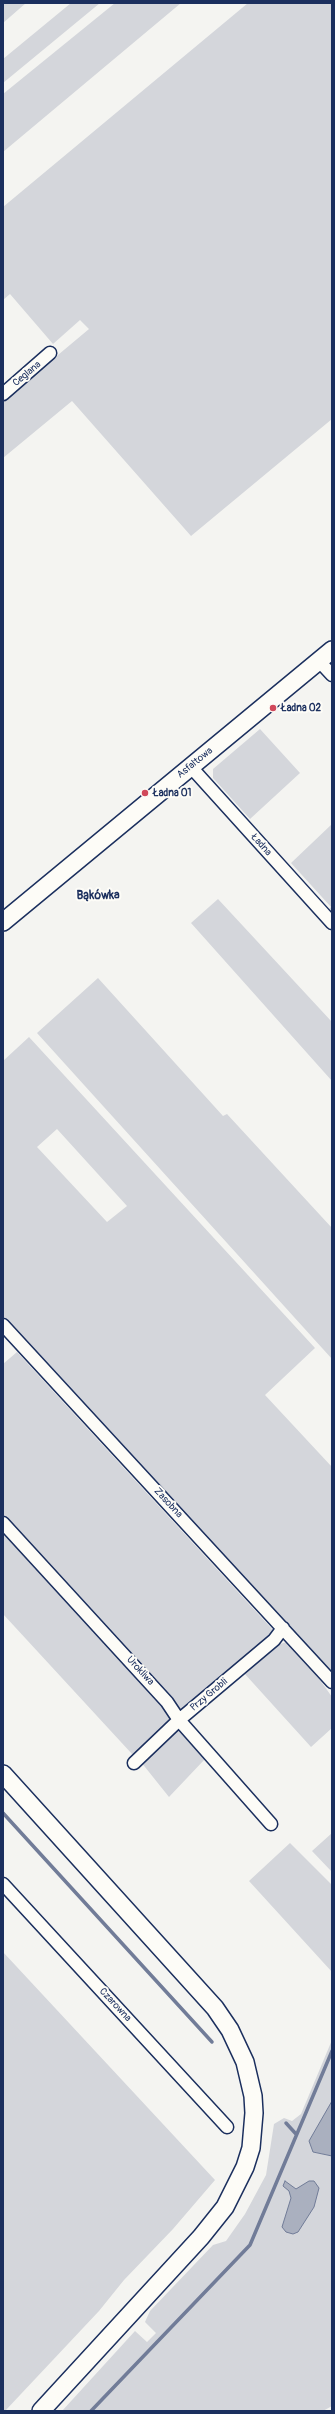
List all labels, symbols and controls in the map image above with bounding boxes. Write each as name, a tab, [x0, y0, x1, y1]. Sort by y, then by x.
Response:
street label: Ceglana	[10, 359, 44, 389]
place label: Ładna 02	[281, 702, 321, 714]
marker: Ładna 02	[268, 703, 278, 713]
street label: Asfaltowa	[175, 745, 215, 781]
place label: Ładna 01	[153, 787, 191, 799]
marker: Ładna 01	[140, 788, 150, 798]
street label: Ładna	[248, 831, 274, 859]
district label: Bąkówka	[76, 889, 120, 903]
street label: Zasobna	[151, 1486, 185, 1520]
street label: Urokliwa	[124, 1654, 156, 1688]
street label: Przy Grobli	[188, 1676, 230, 1714]
street label: Czarowna	[96, 1986, 134, 2024]

